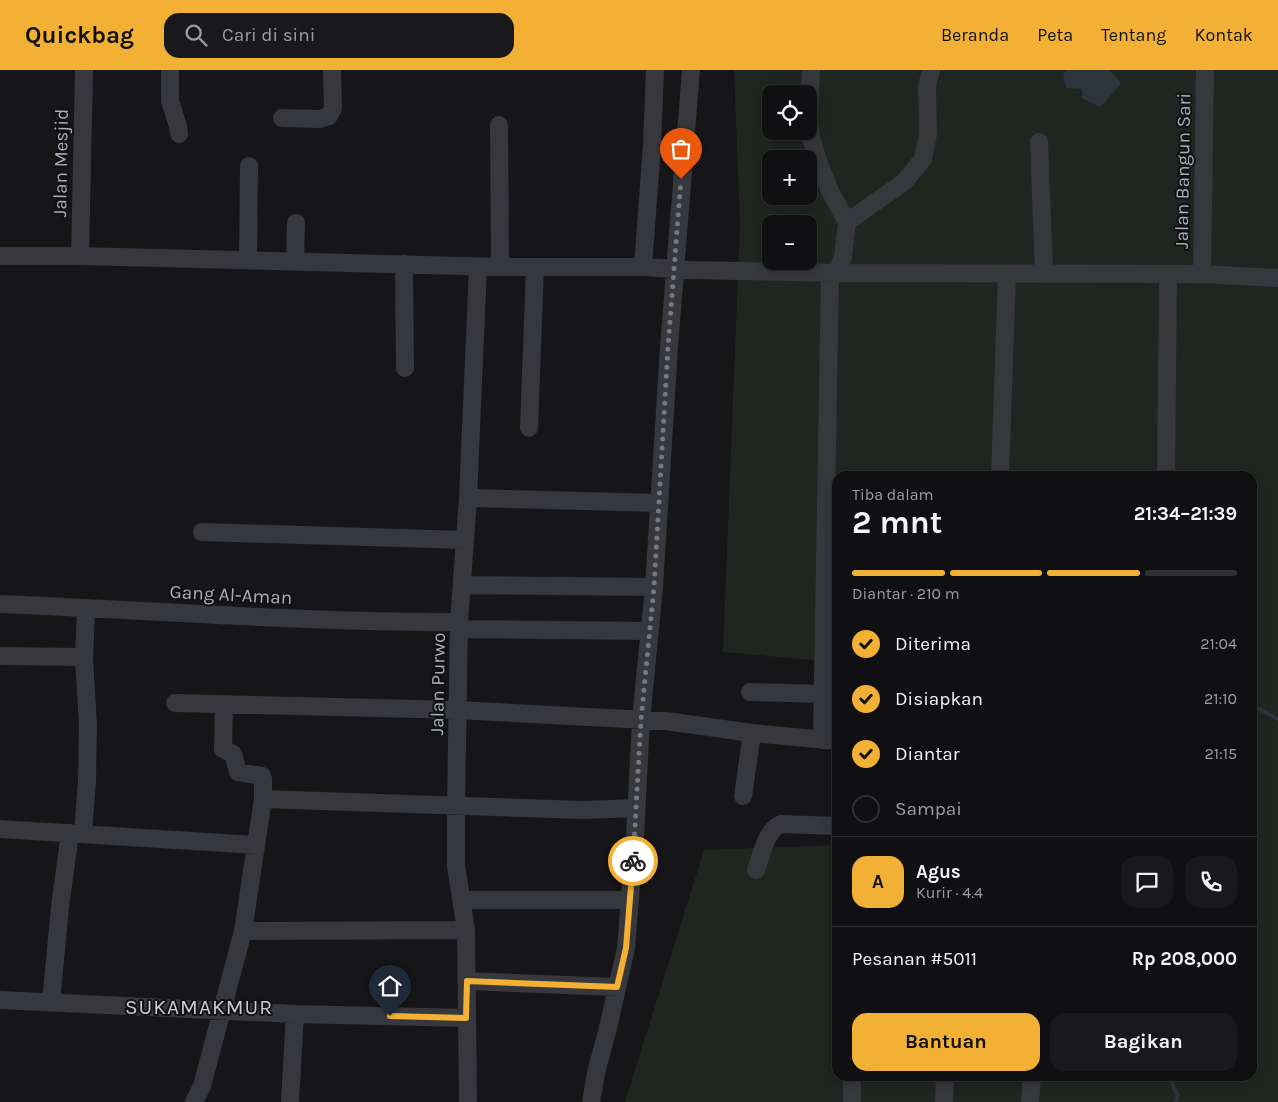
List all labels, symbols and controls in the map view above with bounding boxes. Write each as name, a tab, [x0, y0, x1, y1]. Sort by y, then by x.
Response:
search box	[164, 13, 514, 58]
text: Quickbag	[25, 21, 134, 49]
icon: search	[182, 21, 210, 49]
text: Cari di sini	[222, 24, 315, 46]
text: Beranda	[941, 24, 1009, 46]
text: Peta	[1037, 24, 1073, 46]
text: Tentang	[1101, 24, 1167, 46]
text: Kontak	[1195, 24, 1253, 46]
map controls	[762, 85, 817, 270]
button: locate	[762, 85, 817, 140]
street label: Jalan Bangun Sari	[1171, 93, 1195, 249]
street label: Jalan Mesjid	[49, 109, 73, 218]
pin	[660, 128, 702, 179]
icon: bag	[667, 135, 695, 163]
button: +	[762, 150, 817, 205]
button: −	[762, 215, 817, 270]
text: Tiba dalam	[852, 485, 933, 504]
text: 21:34–21:39	[1134, 503, 1237, 525]
text: 2 mnt	[852, 504, 942, 541]
street label: Gang Al-Aman	[169, 581, 293, 609]
text: Diantar · 210 m	[852, 584, 960, 603]
icon: check	[852, 630, 880, 658]
street label: Jalan Purwo	[426, 632, 450, 736]
text: Diterima	[895, 633, 971, 655]
text: 21:04	[1200, 634, 1237, 653]
icon: check	[852, 685, 880, 713]
text: Disiapkan	[895, 688, 983, 710]
text: 21:10	[1204, 689, 1237, 708]
icon: check	[852, 740, 880, 768]
text: Diantar	[895, 743, 960, 765]
text: 21:15	[1204, 744, 1237, 763]
text: Sampai	[895, 798, 962, 820]
courier	[608, 836, 658, 886]
icon: bike	[619, 847, 647, 875]
button: chat	[1121, 856, 1173, 908]
button: phone	[1185, 856, 1237, 908]
text: Agus	[916, 861, 961, 883]
text: A	[872, 871, 884, 893]
text: Kurir · 4.4	[916, 883, 983, 902]
text: Pesanan #5011	[852, 948, 977, 970]
text: Rp 208,000	[1132, 948, 1237, 970]
pin	[369, 965, 411, 1016]
icon: home	[376, 972, 404, 1000]
district label: SUKAMAKMUR	[125, 995, 273, 1019]
button: Bantuan	[852, 1013, 1040, 1071]
button: Bagikan	[1050, 1013, 1237, 1071]

